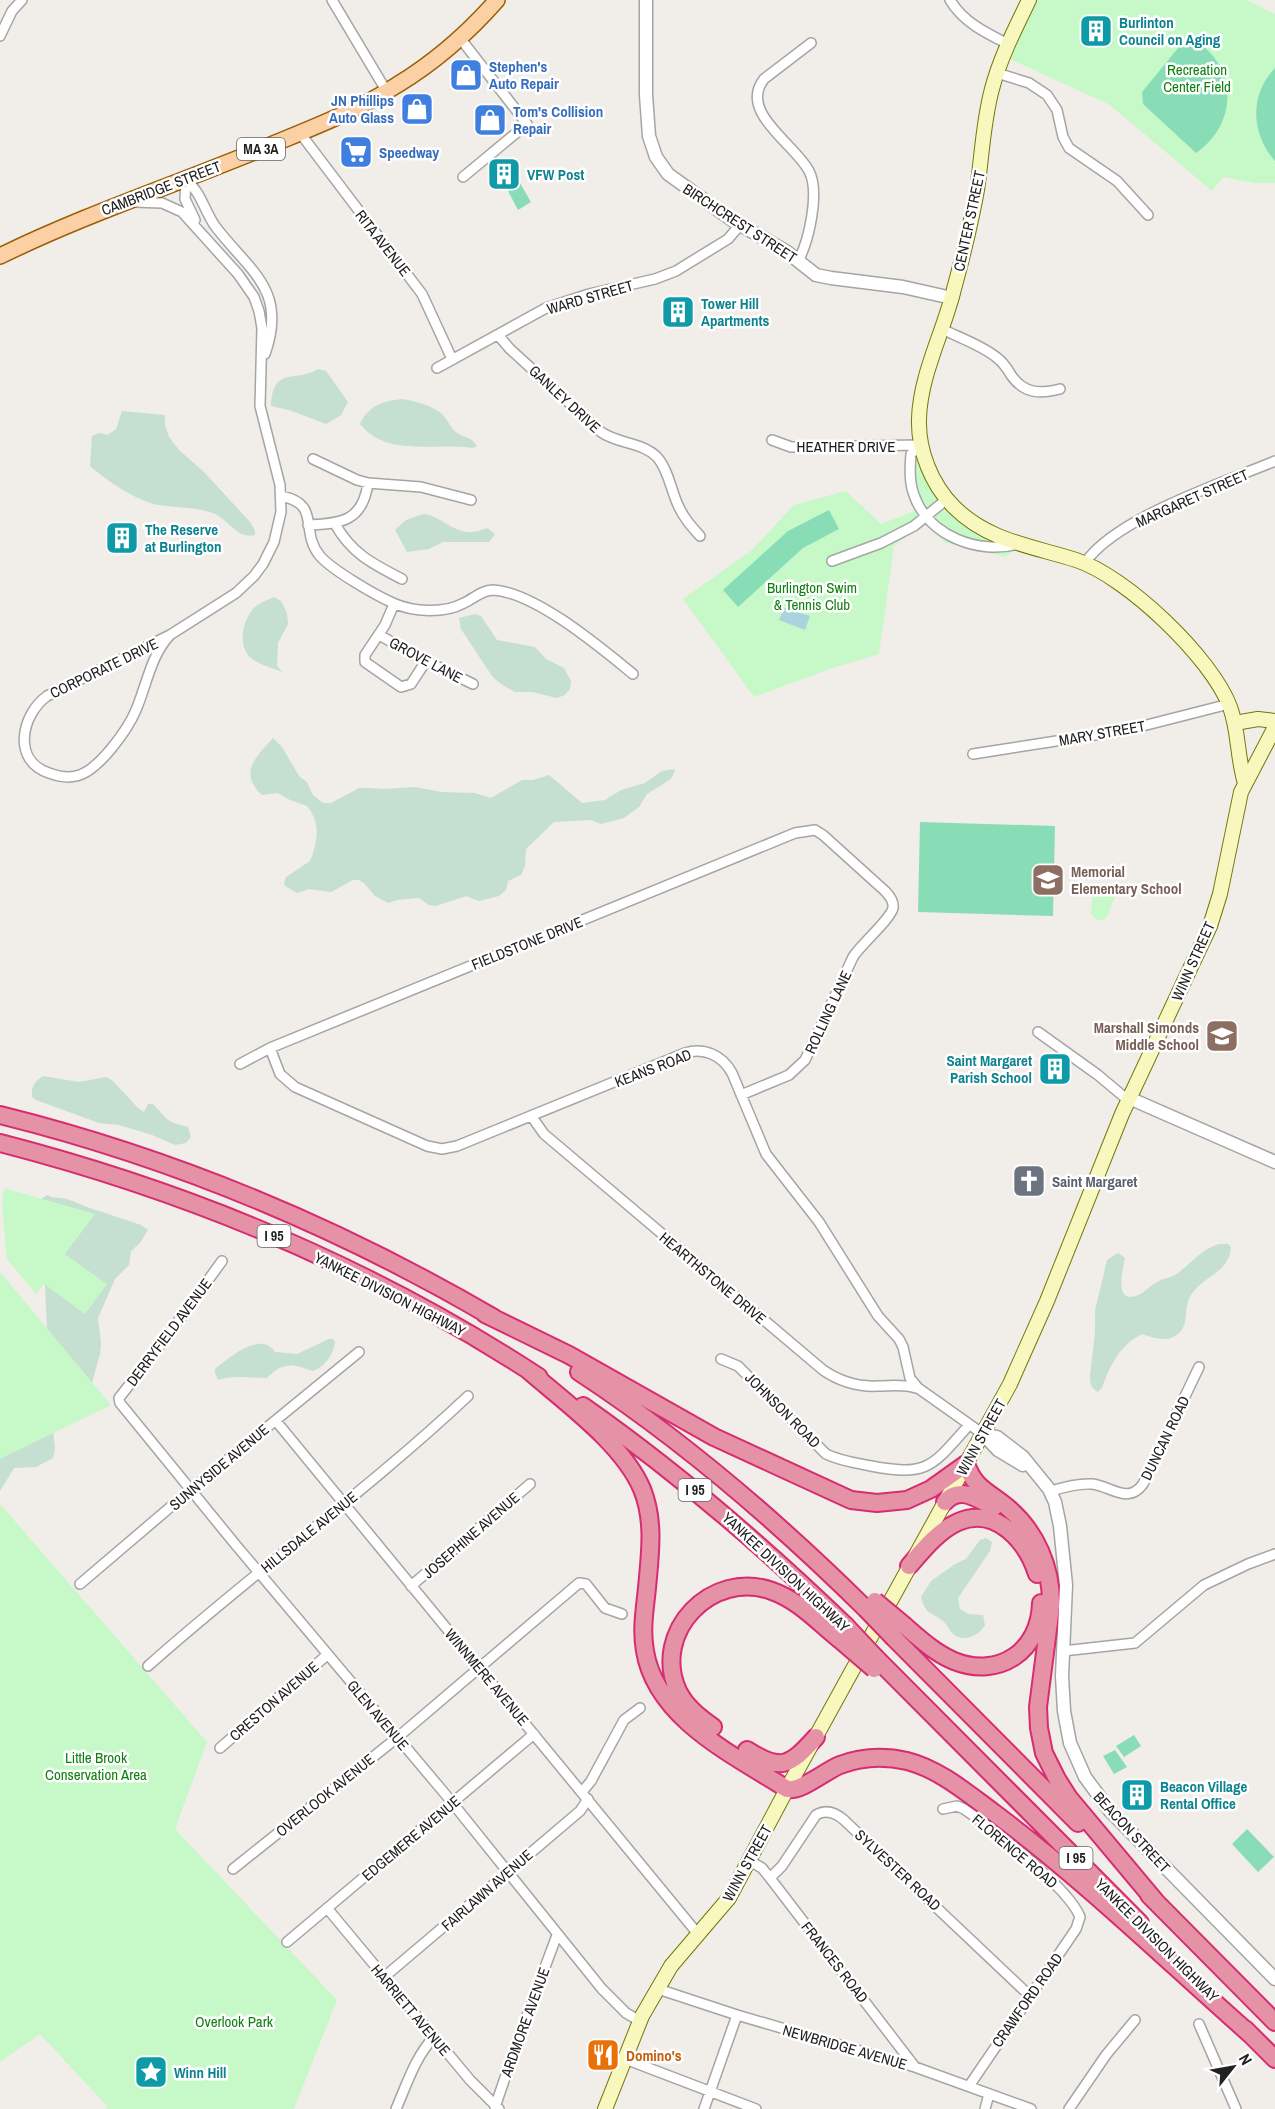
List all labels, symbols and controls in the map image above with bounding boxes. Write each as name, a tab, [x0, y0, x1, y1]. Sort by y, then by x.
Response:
place label: Burlinton Council on Aging	[1119, 12, 1221, 50]
building icon: Burlinton Council on Aging	[1078, 13, 1114, 49]
place label: Stephen's Auto Repair	[489, 56, 559, 94]
shop icon: Stephen's Auto Repair	[448, 57, 484, 93]
park label: Recreation Center Field	[1163, 59, 1231, 97]
place label: JN Phillips Auto Glass	[329, 90, 394, 128]
shop icon: JN Phillips Auto Glass	[399, 91, 435, 127]
place label: Tom's Collision Repair	[513, 101, 603, 139]
shop icon: Tom's Collision Repair	[472, 102, 508, 138]
supermarket icon: Speedway	[338, 134, 374, 170]
road number: MA 3A	[237, 138, 285, 160]
place label: Speedway	[379, 142, 439, 163]
street label: CAMBRIDGE STREET	[98, 155, 224, 220]
building icon: VFW Post	[486, 156, 522, 192]
place label: VFW Post	[527, 164, 584, 185]
street label: CENTER STREET	[948, 168, 990, 273]
street label: BIRCHCREST STREET	[679, 178, 801, 268]
street label: RITA AVENUE	[350, 205, 416, 281]
street label: WARD STREET	[544, 274, 636, 319]
place label: Tower Hill Apartments	[701, 293, 770, 331]
building icon: Tower Hill Apartments	[660, 294, 696, 330]
street label: GANLEY DRIVE	[525, 360, 605, 438]
street label: HEATHER DRIVE	[797, 436, 895, 457]
street label: MARGARET STREET	[1132, 464, 1252, 532]
place label: The Reserve at Burlington	[145, 519, 222, 557]
building icon: The Reserve at Burlington	[104, 520, 140, 556]
park label: Burlington Swim & Tennis Club	[767, 577, 857, 615]
street label: GROVE LANE	[386, 632, 466, 688]
street label: CORPORATE DRIVE	[46, 633, 162, 703]
street label: MARY STREET	[1057, 715, 1147, 751]
place label: Memorial Elementary School	[1071, 861, 1182, 899]
school or university icon: Memorial Elementary School	[1030, 862, 1066, 898]
street label: FIELDSTONE DRIVE	[468, 911, 586, 975]
street label: WINN STREET	[1166, 918, 1220, 1004]
street label: ROLLING LANE	[800, 967, 856, 1057]
place label: Marshall Simonds Middle School	[1094, 1017, 1199, 1055]
school or university icon: Marshall Simonds Middle School	[1204, 1018, 1240, 1054]
street label: KEANS ROAD	[612, 1044, 695, 1092]
place label: Saint Margaret Parish School	[947, 1050, 1032, 1088]
building icon: Saint Margaret Parish School	[1037, 1051, 1073, 1087]
church icon: Saint Margaret	[1011, 1163, 1047, 1199]
place label: Saint Margaret	[1052, 1171, 1137, 1192]
road number: I 95	[258, 1225, 290, 1247]
street label: HEARTHSTONE DRIVE	[655, 1227, 771, 1329]
street label: YANKEE DIVISION HIGHWAY	[311, 1247, 470, 1342]
street label: DERRYFIELD AVENUE	[121, 1274, 217, 1390]
street label: JOHNSON ROAD	[741, 1368, 826, 1453]
street label: DUNCAN ROAD	[1135, 1392, 1195, 1484]
street label: WINN STREET	[951, 1394, 1011, 1479]
street label: SUNNYSIDE AVENUE	[165, 1419, 273, 1515]
road number: I 95	[678, 1479, 712, 1501]
street label: HILLSDALE AVENUE	[256, 1486, 362, 1578]
street label: JOSEPHINE AVENUE	[418, 1487, 524, 1583]
street label: YANKEE DIVISION HIGHWAY	[718, 1507, 855, 1637]
street label: WINNMERE AVENUE	[440, 1624, 534, 1730]
street label: CRESTON AVENUE	[225, 1656, 323, 1746]
street label: GLEN AVENUE	[342, 1675, 414, 1755]
park label: Little Brook Conservation Area	[45, 1747, 147, 1785]
street label: OVERLOOK AVENUE	[271, 1749, 379, 1841]
place label: Beacon Village Rental Office	[1160, 1776, 1247, 1814]
building icon: Beacon Village Rental Office	[1119, 1777, 1155, 1813]
street label: BEACON STREET	[1089, 1787, 1175, 1878]
street label: EDGEMERE AVENUE	[357, 1790, 465, 1886]
street label: FLORENCE ROAD	[968, 1809, 1062, 1893]
street label: WINN STREET	[717, 1820, 777, 1905]
street label: SYLVESTER ROAD	[850, 1825, 946, 1915]
street label: FAIRLAWN AVENUE	[437, 1844, 537, 1936]
road number: I 95	[1060, 1847, 1092, 1869]
street label: YANKEE DIVISION HIGHWAY	[1090, 1873, 1224, 2007]
street label: FRANCES ROAD	[797, 1917, 873, 2007]
street label: CRAWFORD ROAD	[987, 1948, 1067, 2051]
street label: HARRIETT AVENUE	[366, 1960, 456, 2060]
street label: ARDMORE AVENUE	[495, 1964, 555, 2081]
park label: Overlook Park	[195, 2011, 274, 2032]
street label: NEWBRIDGE AVENUE	[780, 2019, 910, 2075]
restaurant icon: Domino's	[585, 2037, 621, 2073]
north arrow	[1203, 2037, 1263, 2097]
place label: Domino's	[626, 2045, 682, 2066]
text: N	[1234, 2050, 1258, 2069]
place icon: Winn Hill	[133, 2054, 169, 2090]
place label: Winn Hill	[174, 2062, 227, 2083]

